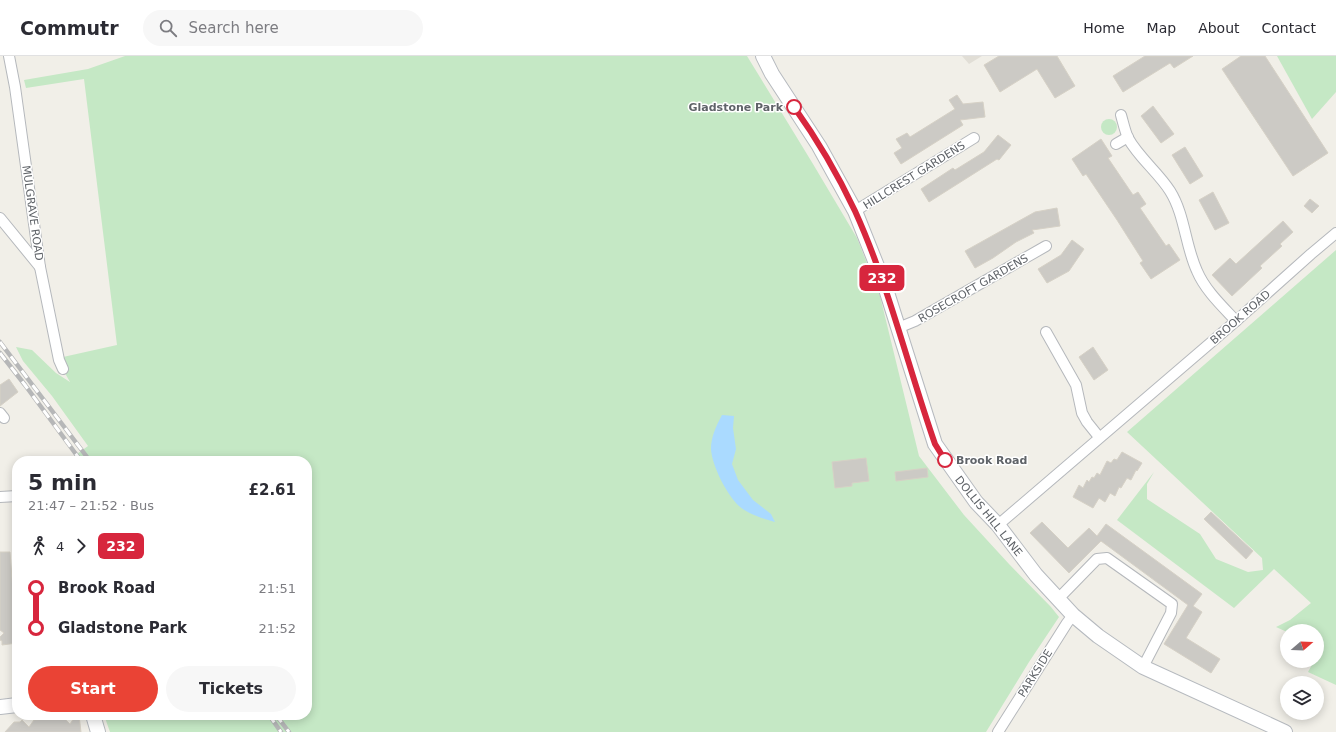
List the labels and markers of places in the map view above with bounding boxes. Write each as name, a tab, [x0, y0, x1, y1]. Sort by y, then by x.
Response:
marker: Gladstone Park	[786, 99, 802, 115]
place label: Gladstone Park	[688, 101, 784, 114]
marker: Brook Road	[937, 452, 953, 468]
place label: Brook Road	[956, 454, 1027, 467]

